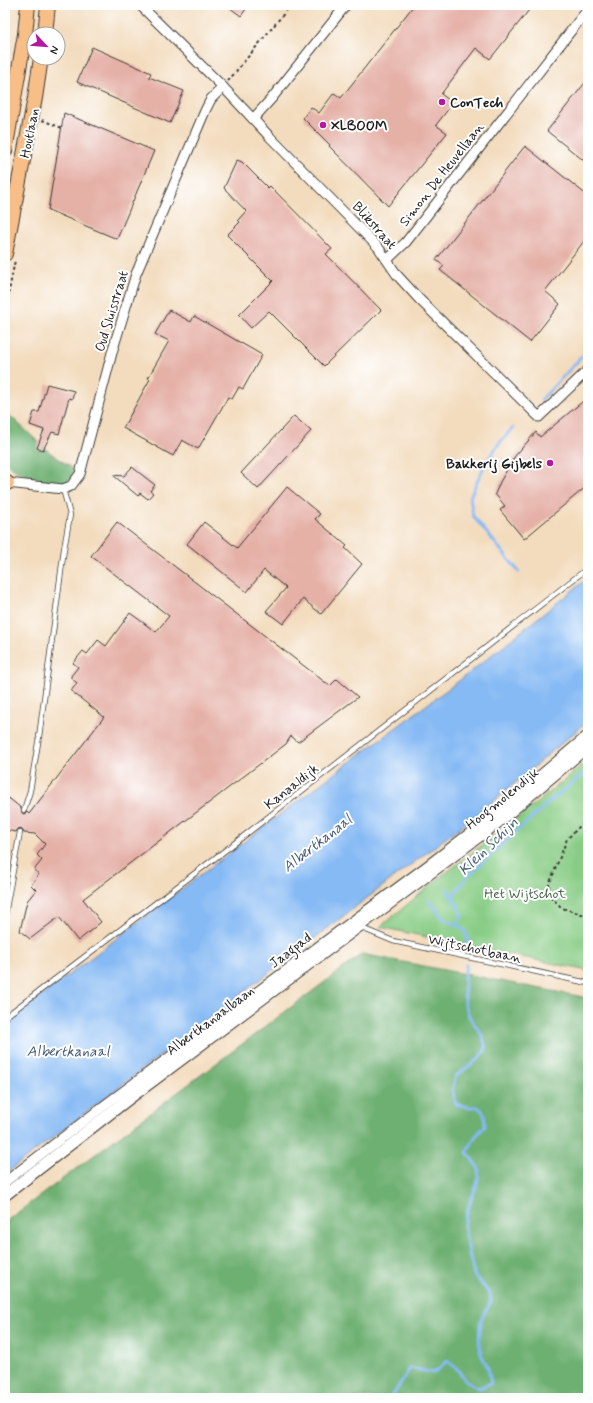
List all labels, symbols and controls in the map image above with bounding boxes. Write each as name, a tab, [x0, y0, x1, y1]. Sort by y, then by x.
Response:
north arrow	[26, 26, 66, 66]
text: N	[46, 44, 62, 56]
place label: ConTech	[450, 94, 503, 112]
marker: ConTech	[437, 97, 447, 107]
street label: Houtlaan	[16, 107, 44, 160]
place label: XLBOOM	[331, 117, 387, 135]
street label: Simon De Heuvellaan	[395, 119, 488, 230]
marker: XLBOOM	[318, 120, 328, 130]
street label: Blikstraat	[348, 198, 400, 253]
street label: Oud Sluisstraat	[91, 269, 133, 354]
place label: Bakkerij Gijbels	[446, 455, 543, 474]
marker: Bakkerij Gijbels	[545, 458, 555, 468]
street label: Kanaaldijk	[261, 760, 323, 814]
street label: Hoogmolendijk	[462, 764, 544, 835]
water label: Albertkanaal	[279, 810, 357, 877]
water label: Klein Schijn	[454, 813, 523, 880]
park label: Het Wijtschot	[484, 885, 567, 903]
street label: Jaagpad	[266, 929, 317, 974]
street label: Wijtschotbaan	[426, 930, 523, 968]
street label: Albertkanaalbaan	[163, 982, 258, 1060]
water label: Albertkanaal	[27, 1042, 111, 1062]

